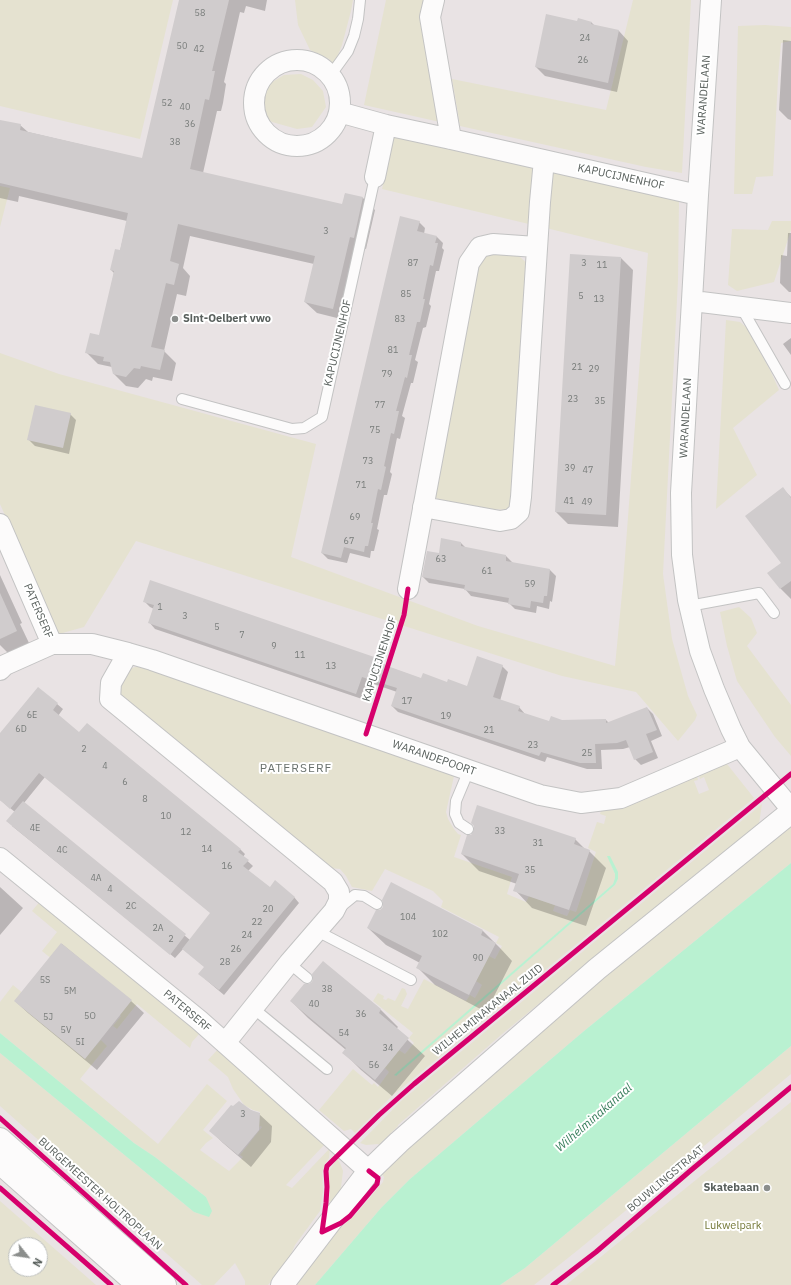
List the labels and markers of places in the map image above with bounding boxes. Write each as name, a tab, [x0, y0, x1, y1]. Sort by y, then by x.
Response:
place label: Sint-Oelbert vwo	[183, 312, 271, 326]
marker: Sint-Oelbert vwo	[170, 314, 180, 324]
place label: Skatebaan	[703, 1181, 759, 1195]
marker: Skatebaan	[762, 1183, 772, 1193]

